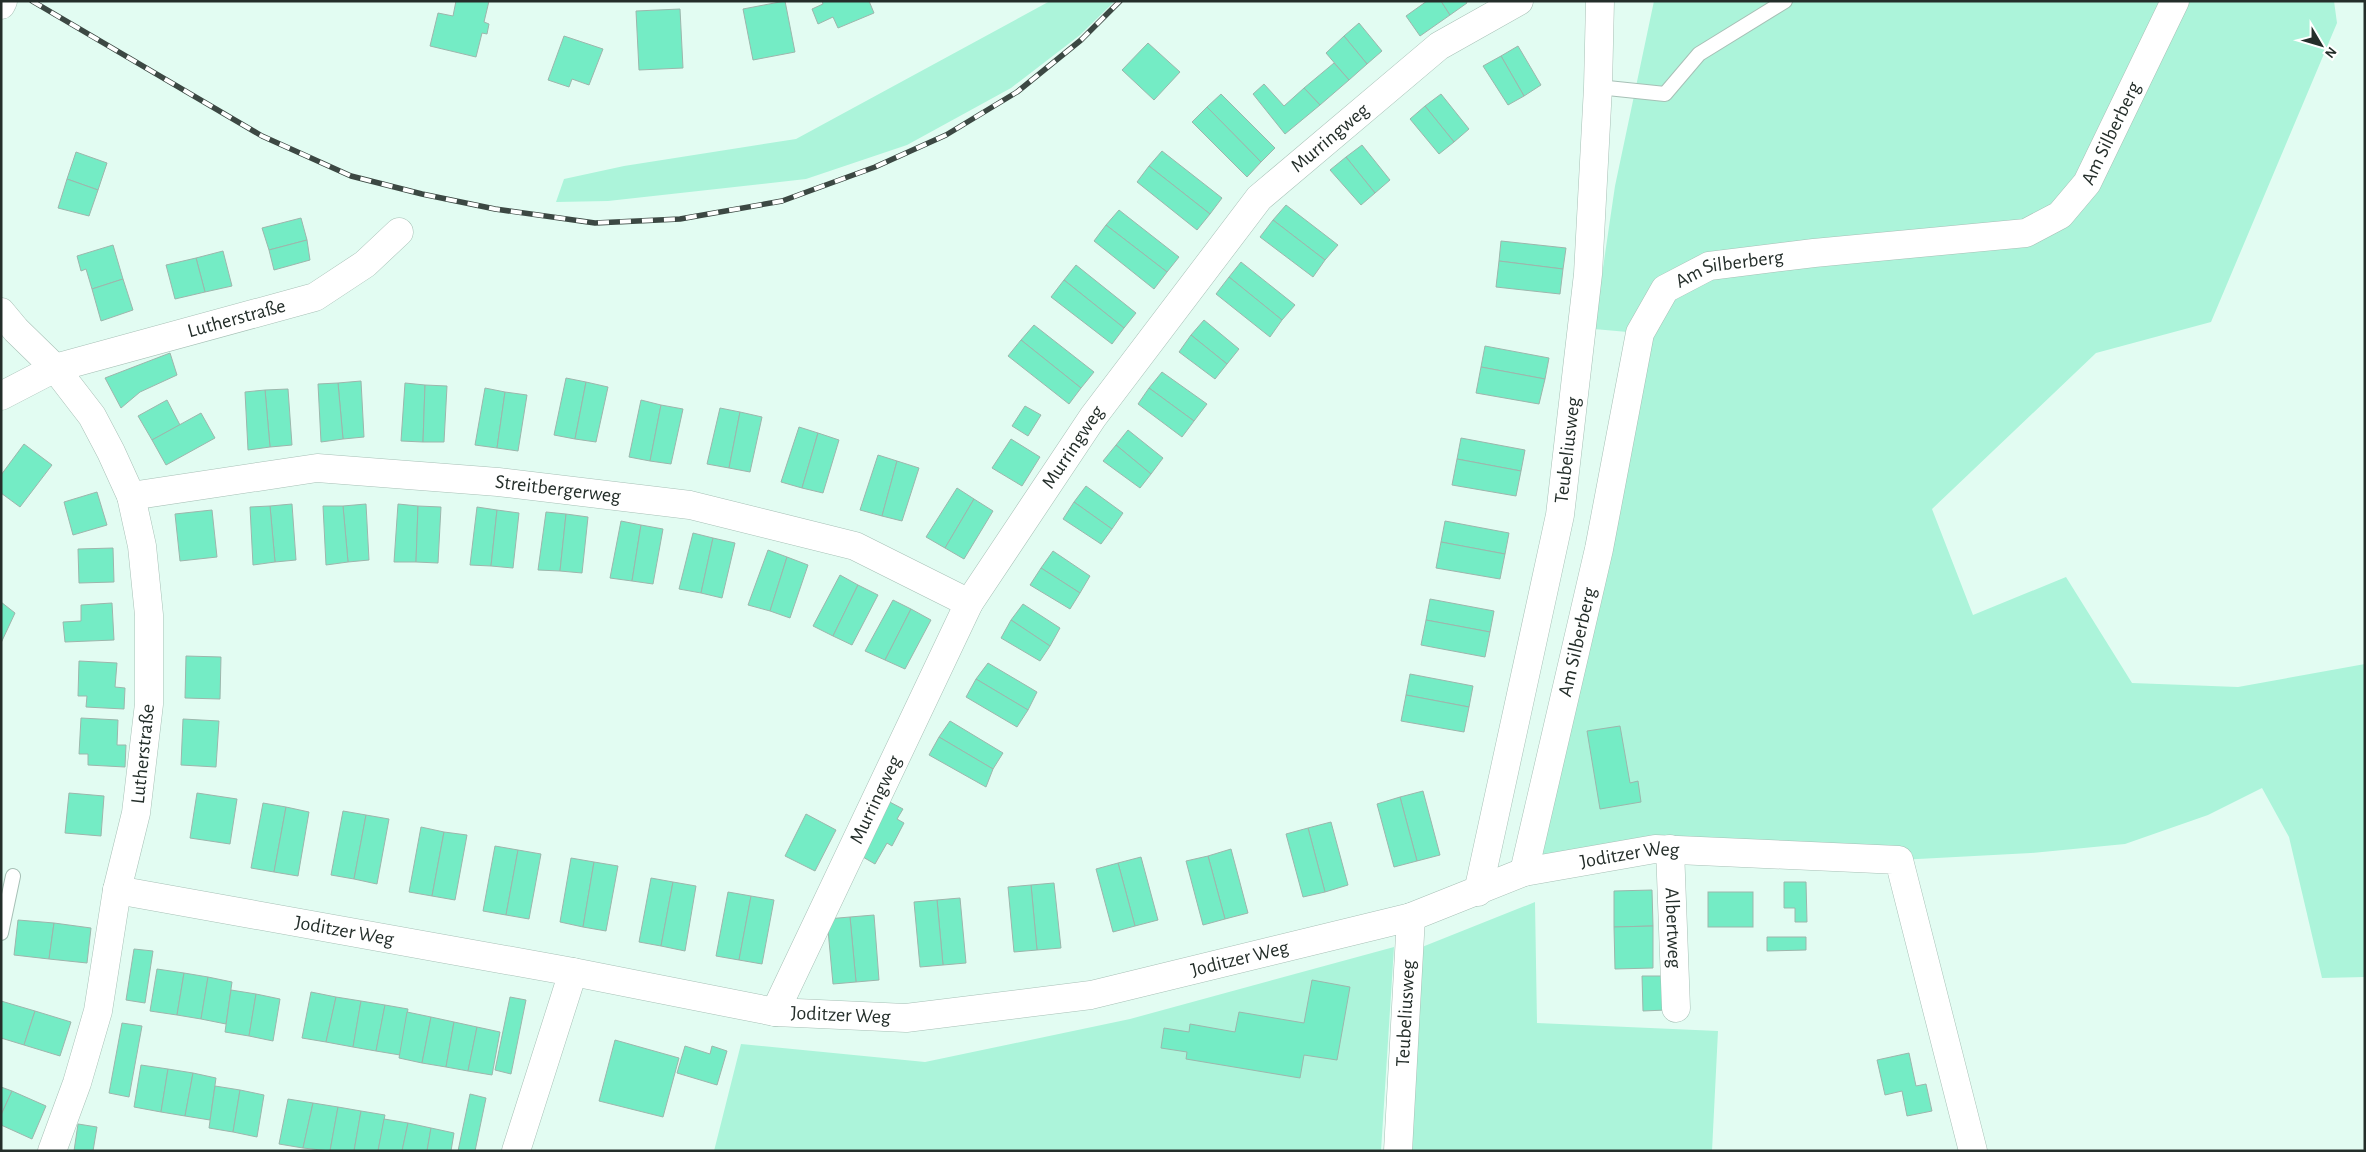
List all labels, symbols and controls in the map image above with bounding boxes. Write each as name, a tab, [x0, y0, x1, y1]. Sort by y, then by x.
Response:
north arrow	[2296, 20, 2346, 70]
text: N	[2322, 44, 2339, 61]
street label: Am Silberberg	[2078, 78, 2144, 188]
street label: Murringweg	[1287, 99, 1373, 176]
street label: Am Silberberg	[1672, 247, 1785, 292]
street label: Lutherstraße	[185, 296, 288, 341]
street label: Teubeliusweg	[1551, 396, 1584, 504]
street label: Murringweg	[1038, 402, 1108, 492]
street label: Streitbergerweg	[494, 472, 622, 507]
street label: Am Silberberg	[1555, 585, 1600, 699]
street label: Lutherstraße	[128, 703, 158, 805]
street label: Murringweg	[846, 752, 905, 847]
street label: Joditzer Weg	[1579, 838, 1680, 872]
street label: Albertweg	[1661, 887, 1685, 969]
street label: Joditzer Weg	[293, 912, 396, 950]
street label: Joditzer Weg	[1189, 937, 1291, 980]
street label: Teubeliusweg	[1393, 959, 1419, 1067]
street label: Joditzer Weg	[790, 1003, 891, 1027]

